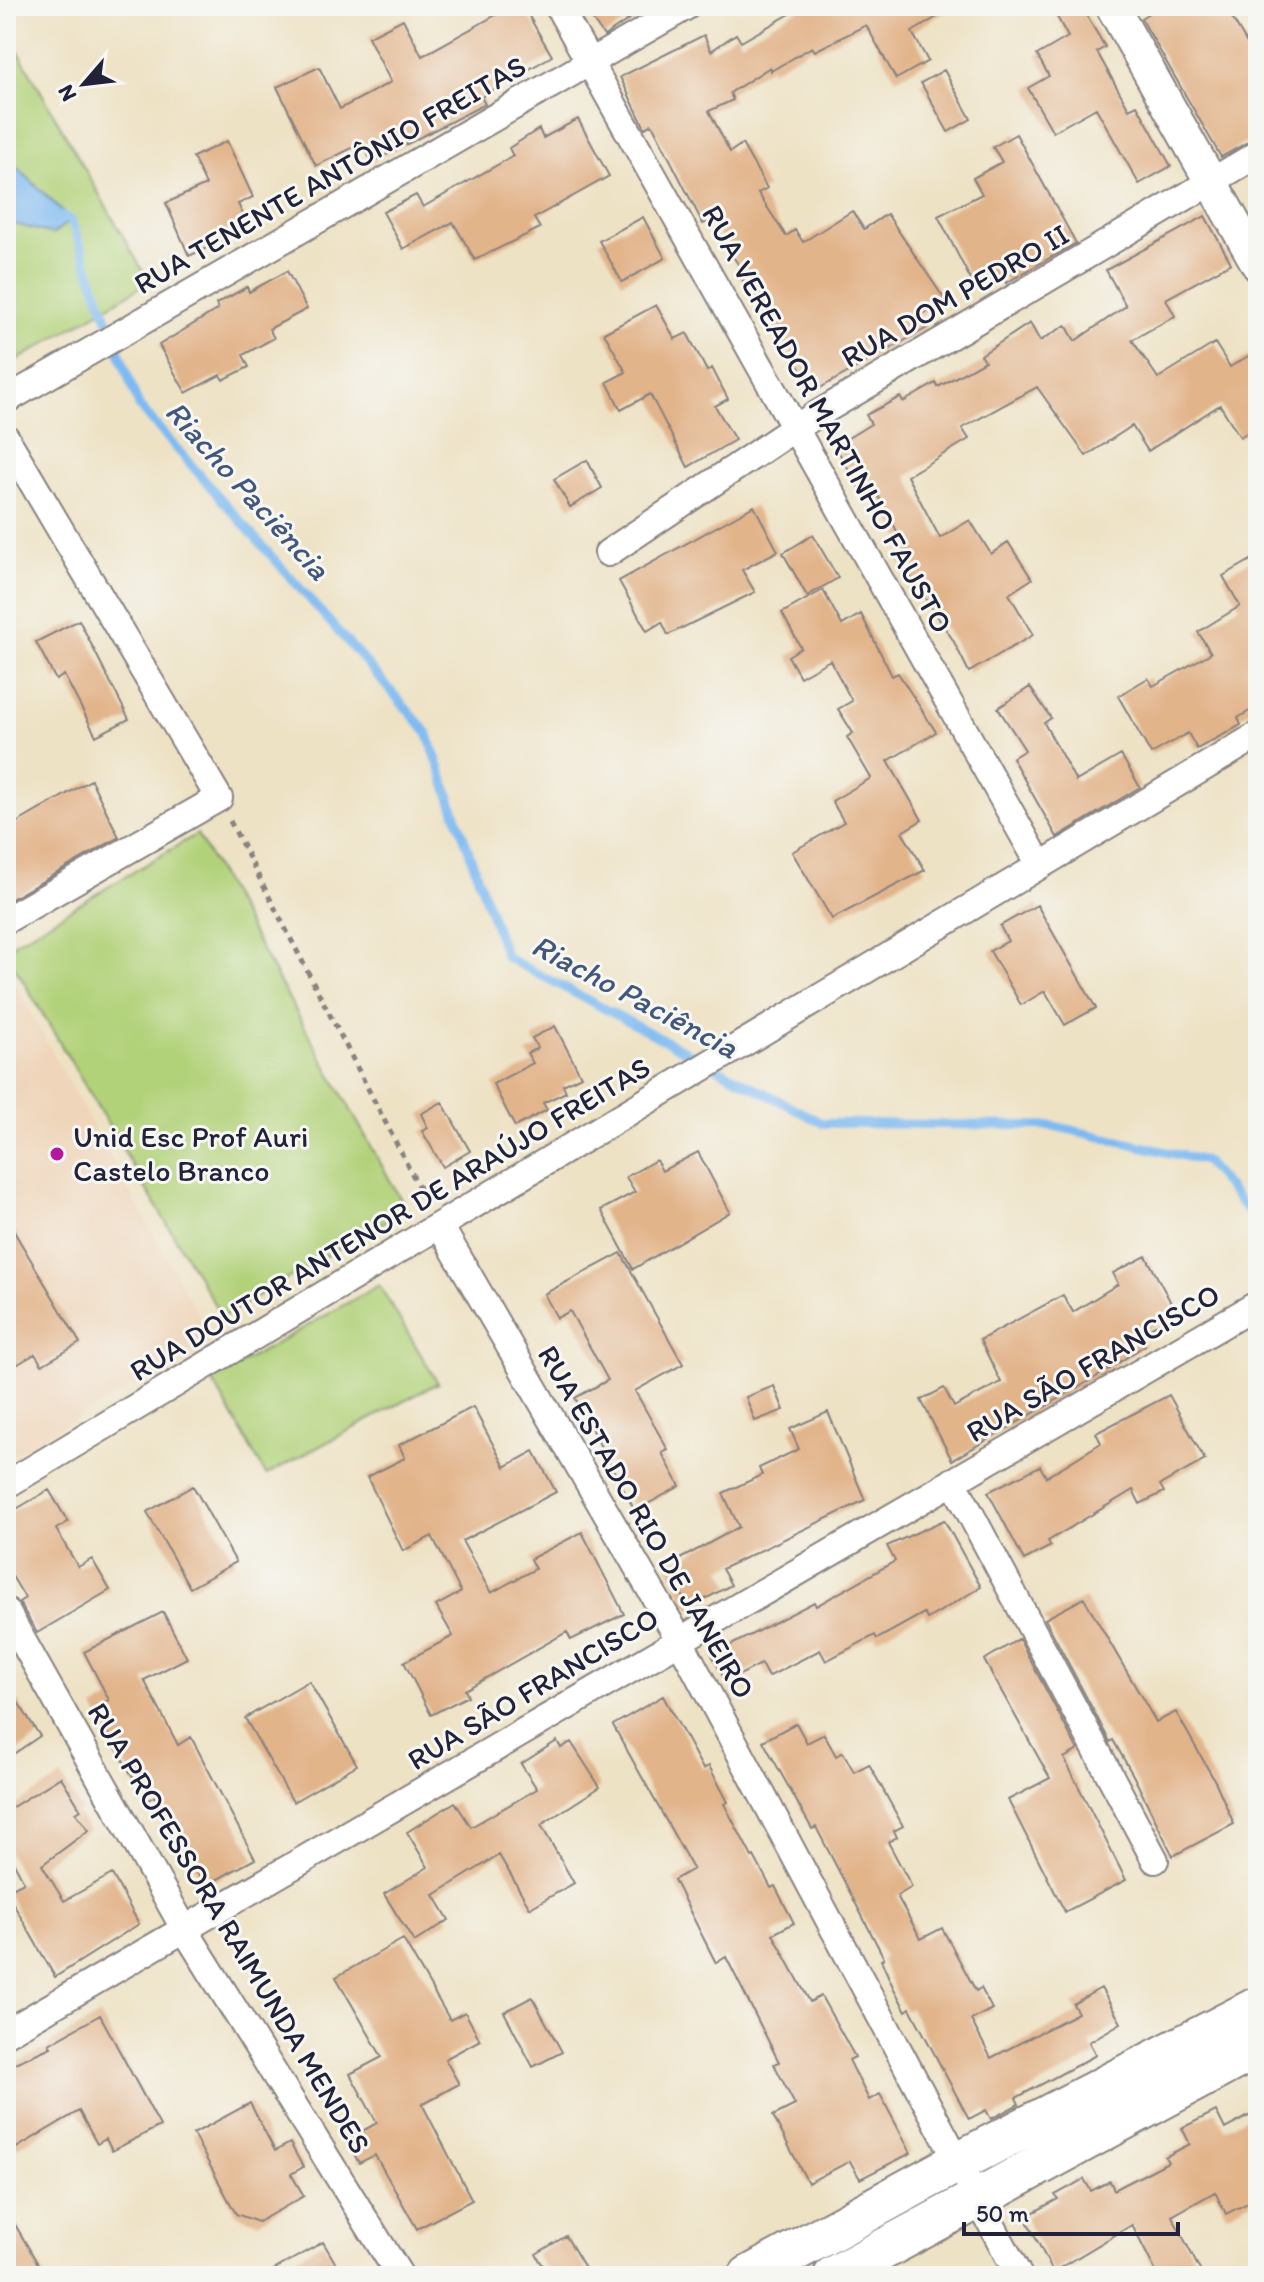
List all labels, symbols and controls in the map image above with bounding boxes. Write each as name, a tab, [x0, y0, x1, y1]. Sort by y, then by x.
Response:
north arrow	[44, 44, 124, 124]
street label: RUA TENENTE ANTÔNIO FREITAS	[127, 47, 532, 302]
text: N	[51, 80, 82, 106]
street label: RUA VEREADOR MARTINHO FAUSTO	[694, 198, 961, 639]
street label: RUA DOM PEDRO II	[834, 215, 1075, 376]
water label: Riacho Paciência	[158, 393, 339, 588]
water label: Riacho Paciência	[525, 926, 745, 1066]
street label: RUA DOUTOR ANTENOR DE ARAÚJO FREITAS	[123, 1048, 657, 1389]
place label: Unid Esc Prof Auri Castelo Branco	[73, 1118, 308, 1189]
marker: Unid Esc Prof Auri Castelo Branco	[48, 1145, 66, 1163]
street label: RUA SÃO FRANCISCO	[960, 1275, 1226, 1450]
street label: RUA ESTADO RIO DE JANEIRO	[530, 1338, 763, 1705]
street label: RUA SÃO FRANCISCO	[401, 1599, 665, 1778]
street label: RUA PROFESSORA RAIMUNDA MENDES	[80, 1696, 379, 2160]
scale bar	[964, 2186, 1178, 2236]
text: 50 m	[976, 2199, 1029, 2228]

